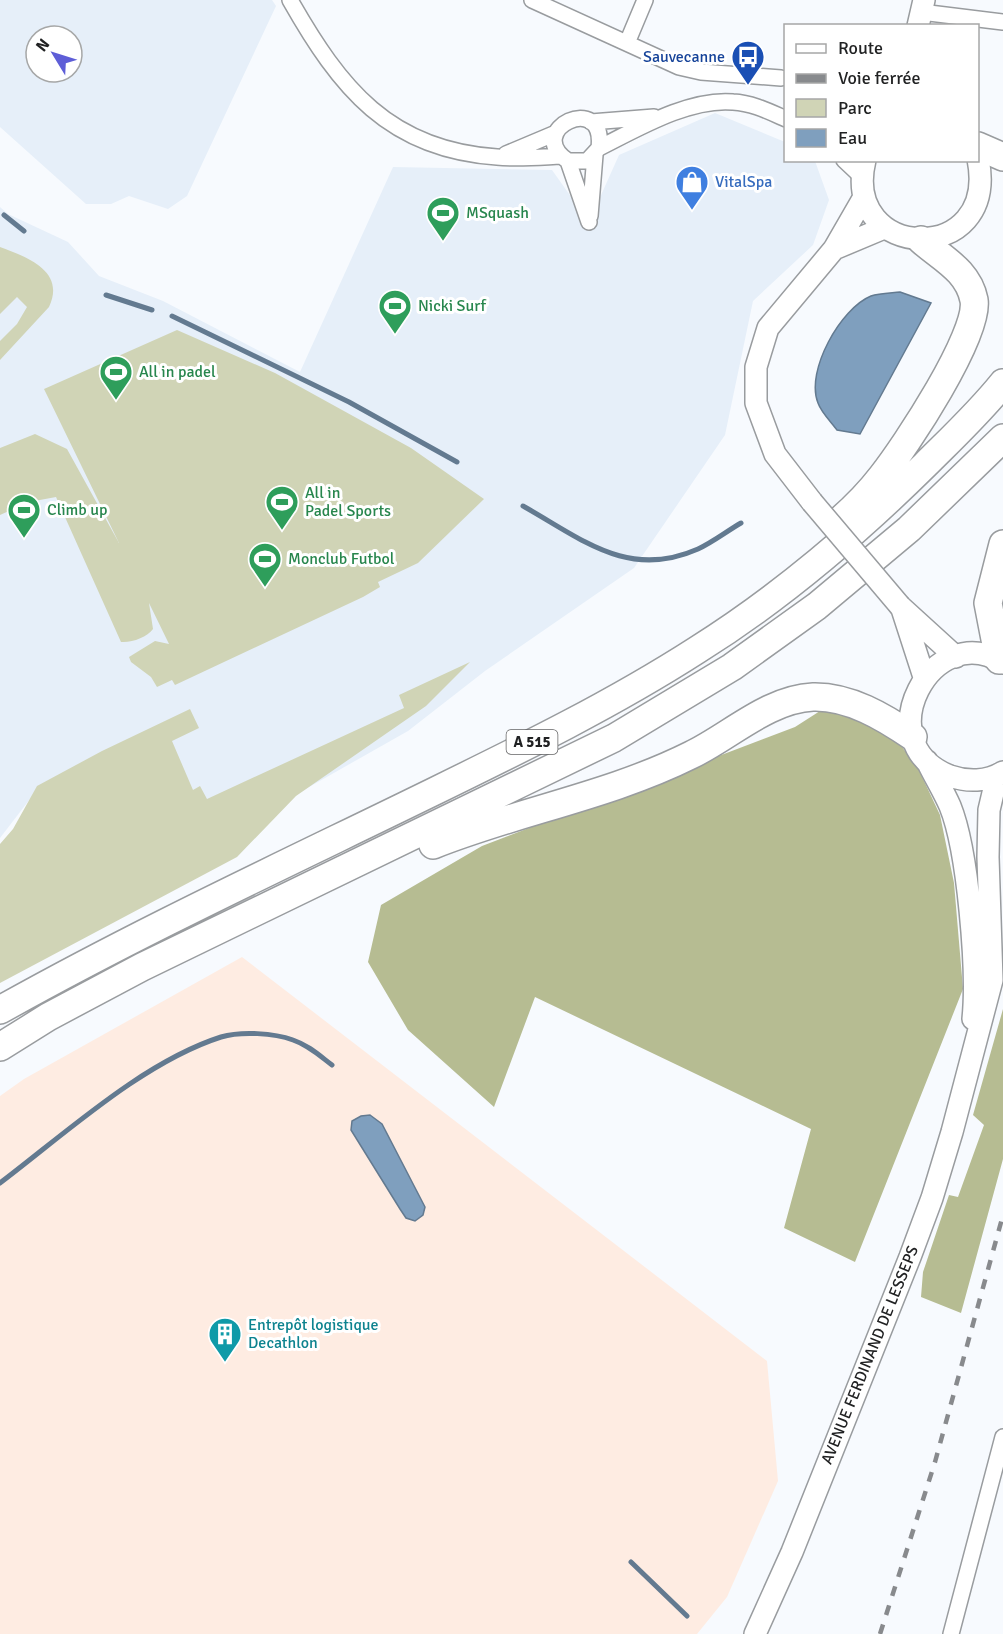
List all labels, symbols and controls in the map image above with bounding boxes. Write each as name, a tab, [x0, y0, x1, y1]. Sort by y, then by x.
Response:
north arrow	[24, 24, 84, 84]
legend	[784, 24, 979, 162]
text: N	[32, 35, 54, 56]
text: Route	[838, 37, 883, 59]
bus stop icon: Sauvecanne	[730, 39, 766, 86]
place label: Sauvecanne	[643, 47, 725, 67]
text: Voie ferrée	[838, 67, 920, 89]
text: Parc	[838, 97, 872, 119]
text: Eau	[838, 127, 867, 149]
shop icon: VitalSpa	[674, 164, 710, 211]
place label: VitalSpa	[715, 172, 772, 192]
sports icon: MSquash	[425, 195, 461, 242]
place label: MSquash	[466, 203, 529, 223]
sports icon: Nicki Surf	[377, 288, 413, 335]
place label: Nicki Surf	[418, 296, 487, 316]
sports icon: All in padel	[98, 354, 134, 401]
place label: All in padel	[139, 362, 216, 382]
place label: All in Padel Sports	[305, 483, 391, 521]
sports icon: All in Padel Sports	[264, 484, 300, 531]
sports icon: Climb up	[6, 492, 42, 539]
place label: Climb up	[47, 500, 108, 520]
sports icon: Monclub Futbol	[247, 541, 283, 588]
place label: Monclub Futbol	[288, 549, 395, 569]
road number: A 515	[506, 730, 558, 754]
street label: AVENUE FERDINAND DE LESSEPS	[817, 1243, 923, 1467]
place label: Entrepôt logistique Decathlon	[248, 1315, 379, 1353]
building icon: Entrepôt logistique Decathlon	[207, 1316, 243, 1363]

